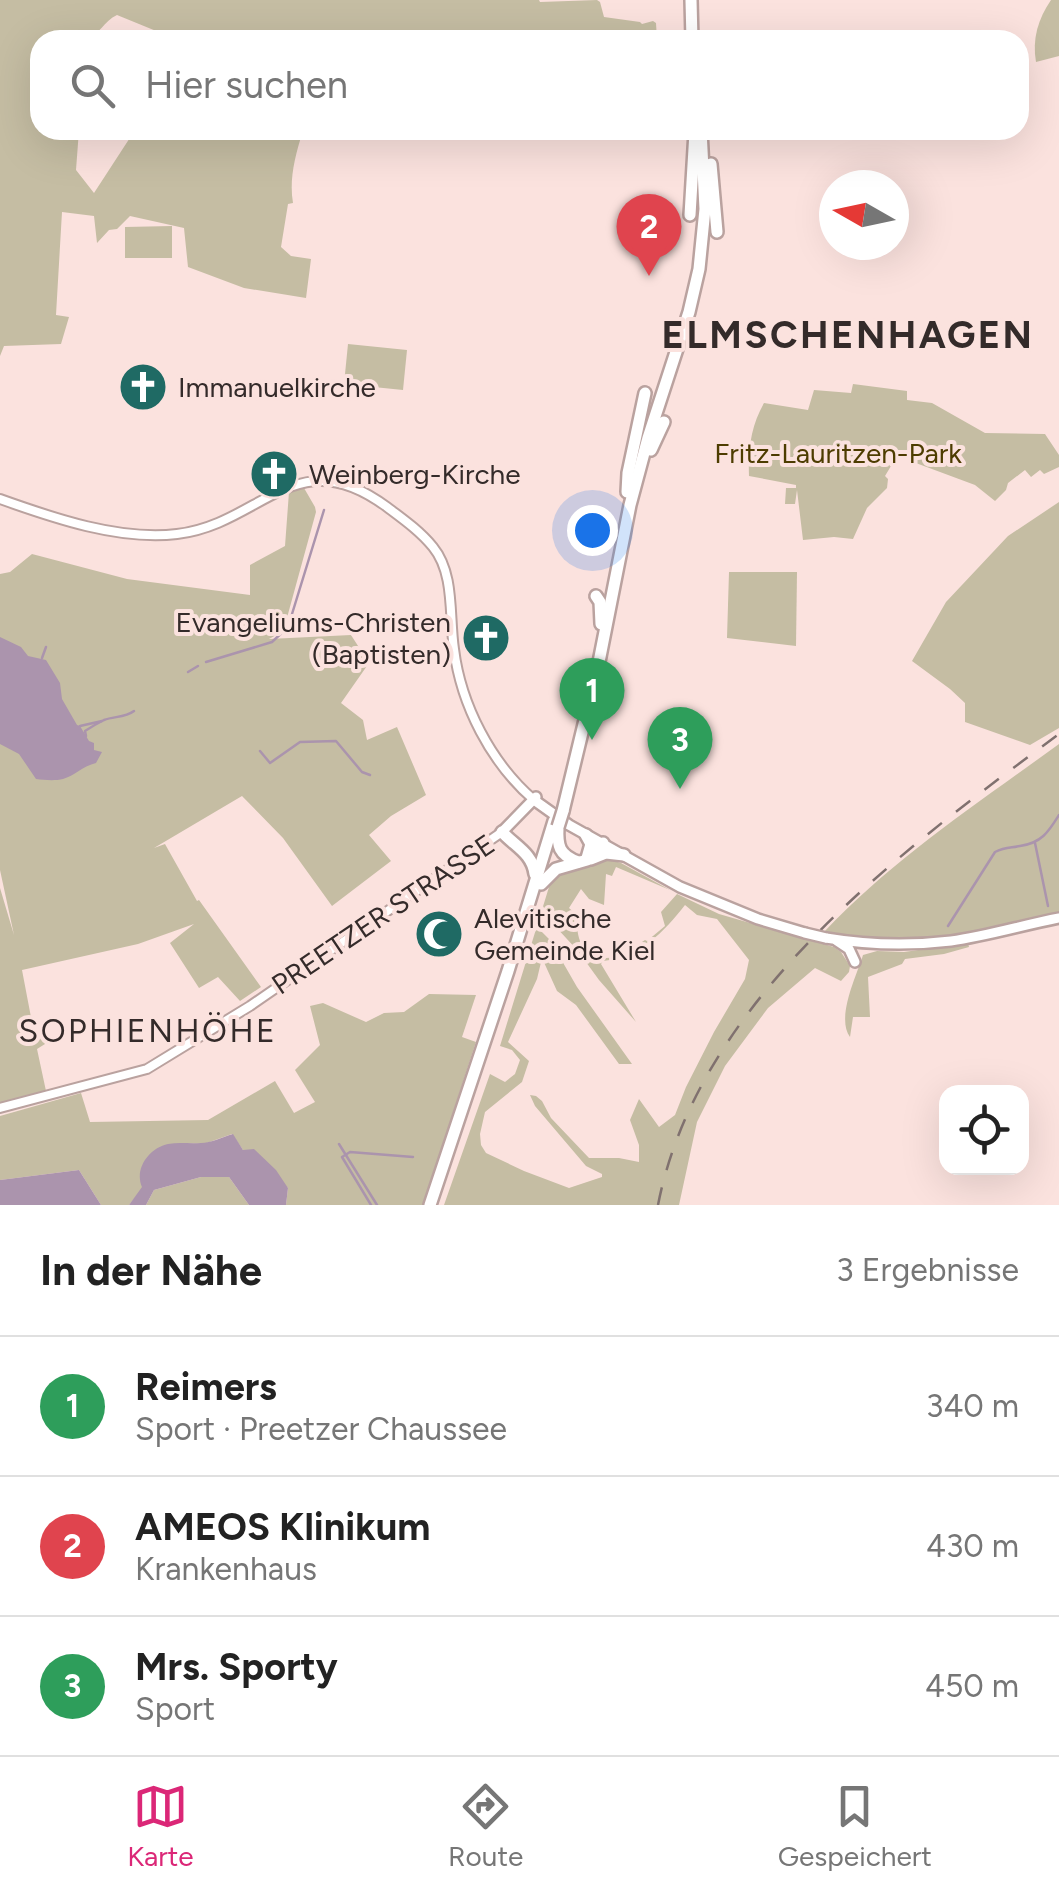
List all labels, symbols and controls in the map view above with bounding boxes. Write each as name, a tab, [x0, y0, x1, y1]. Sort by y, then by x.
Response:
search box	[30, 30, 1029, 140]
icon: search	[65, 58, 120, 113]
text: Hier suchen	[145, 62, 348, 108]
north arrow	[819, 170, 909, 260]
pin: 2	[616, 194, 682, 276]
district label: ELMSCHENHAGEN	[662, 312, 1034, 358]
church icon: Immanuelkirche	[117, 361, 169, 413]
place label: Immanuelkirche	[178, 370, 376, 404]
park label: Fritz-Lauritzen-Park	[714, 436, 962, 470]
church icon: Weinberg-Kirche	[248, 448, 300, 500]
place label: Weinberg-Kirche	[309, 457, 521, 491]
your location	[567, 505, 618, 556]
place label: Evangeliums-Christen (Baptisten)	[175, 605, 451, 671]
church icon: Evangeliums-Christen (Baptisten)	[460, 612, 512, 664]
pin: 1	[560, 658, 624, 740]
pin: 3	[648, 706, 712, 789]
street label: PREETZER STRASSE	[265, 827, 501, 1001]
place label: Alevitische Gemeinde Kiel	[474, 901, 655, 967]
mosque icon: Alevitische Gemeinde Kiel	[413, 908, 465, 960]
district label: SOPHIENHÖHE	[19, 1012, 277, 1050]
map controls	[939, 1085, 1029, 1175]
button: locate	[939, 1085, 1029, 1175]
text: In der Nähe	[40, 1245, 262, 1296]
text: 3 Ergebnisse	[836, 1251, 1019, 1289]
text: Reimers	[135, 1364, 277, 1410]
text: 1	[66, 1387, 79, 1425]
text: 340 m	[926, 1387, 1019, 1425]
text: Sport · Preetzer Chaussee	[135, 1410, 507, 1448]
text: AMEOS Klinikum	[135, 1504, 430, 1550]
text: 2	[63, 1527, 82, 1565]
text: 430 m	[926, 1527, 1019, 1565]
text: Krankenhaus	[135, 1550, 317, 1588]
text: Mrs. Sporty	[135, 1644, 338, 1690]
text: 3	[64, 1667, 81, 1705]
text: 450 m	[925, 1667, 1019, 1705]
text: Sport	[135, 1690, 215, 1728]
tab: Karte	[127, 1779, 194, 1873]
tab: Route	[448, 1779, 523, 1873]
tab: Gespeichert	[778, 1779, 932, 1873]

